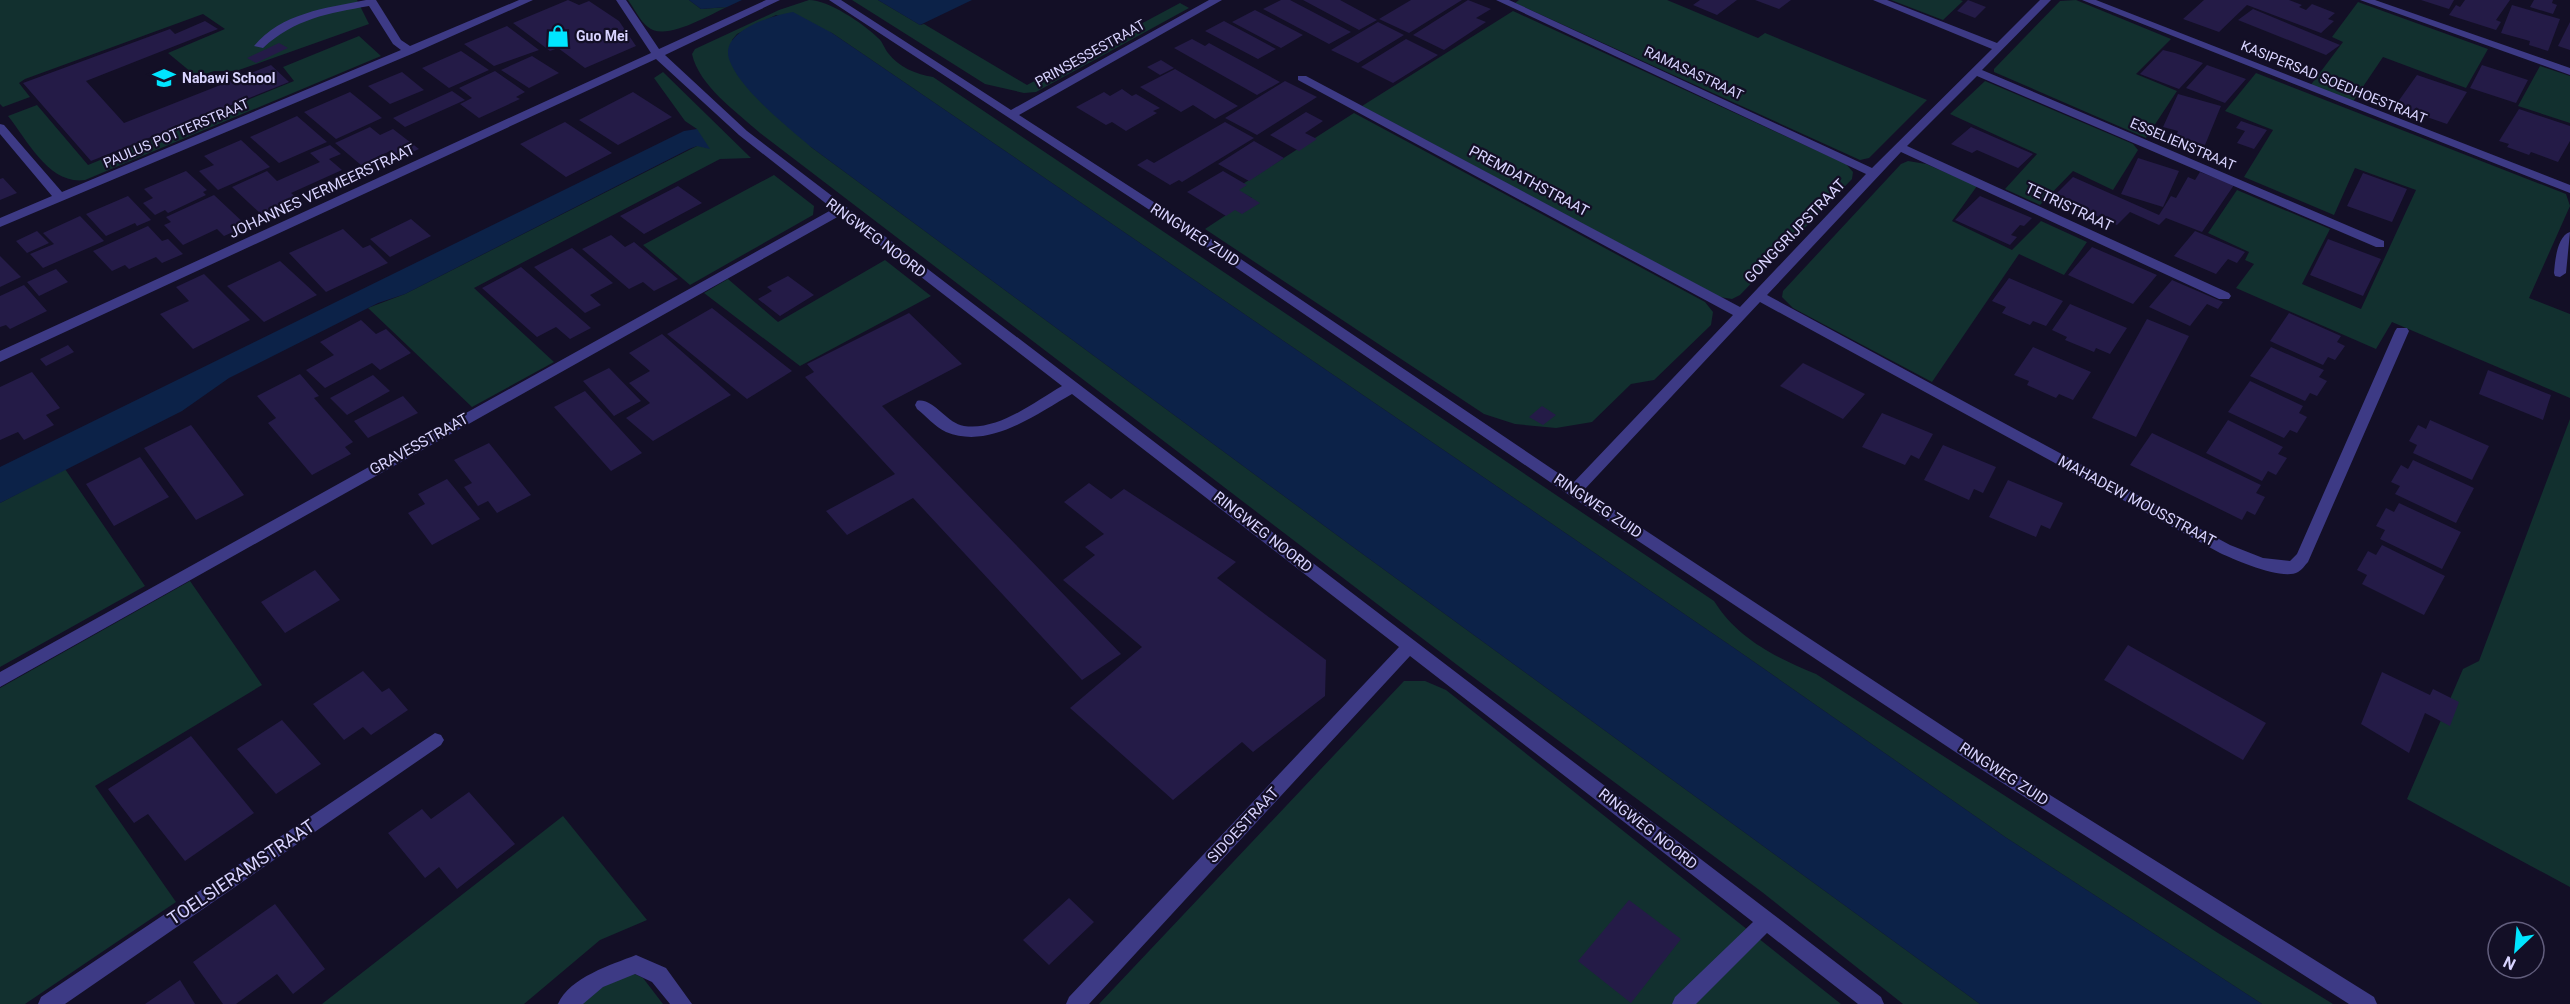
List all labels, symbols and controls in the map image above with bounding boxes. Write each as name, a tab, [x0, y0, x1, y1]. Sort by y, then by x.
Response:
street label: PRINSESSESTRAAT	[1032, 16, 1148, 90]
shop icon: Guo Mei	[545, 23, 571, 49]
place label: Guo Mei	[576, 28, 628, 44]
street label: KASIPERSAD SOEDHOESTRAAT	[2239, 37, 2430, 127]
street label: RAMASASTRAAT	[1642, 43, 1747, 103]
school or university icon: Nabawi School	[151, 65, 177, 91]
place label: Nabawi School	[182, 70, 275, 86]
street label: PAULUS POTTERSTRAAT	[101, 95, 252, 171]
street label: ESSELIENSTRAAT	[2128, 115, 2239, 174]
street label: JOHANNES VERMEERSTRAAT	[226, 140, 418, 242]
street label: PREMDATHSTRAAT	[1466, 142, 1592, 220]
street label: GONGGRIJPSTRAAT	[1741, 175, 1849, 287]
street label: TETRISTRAAT	[2022, 179, 2116, 235]
street label: RINGWEG NOORD	[822, 195, 930, 281]
street label: RINGWEG ZUID	[1147, 199, 1243, 271]
street label: GRAVESSTRAAT	[366, 409, 472, 479]
street label: MAHADEW MOUSSTRAAT	[2055, 452, 2219, 550]
street label: RINGWEG ZUID	[1550, 470, 1646, 542]
street label: RINGWEG NOORD	[1210, 488, 1316, 576]
street label: RINGWEG ZUID	[1956, 738, 2052, 810]
street label: SIDOESTRAAT	[1204, 784, 1282, 866]
street label: RINGWEG NOORD	[1595, 785, 1701, 873]
street label: TOELSIERAMSTRAAT	[164, 815, 319, 929]
north arrow	[2486, 920, 2546, 980]
text: N	[2500, 952, 2519, 974]

